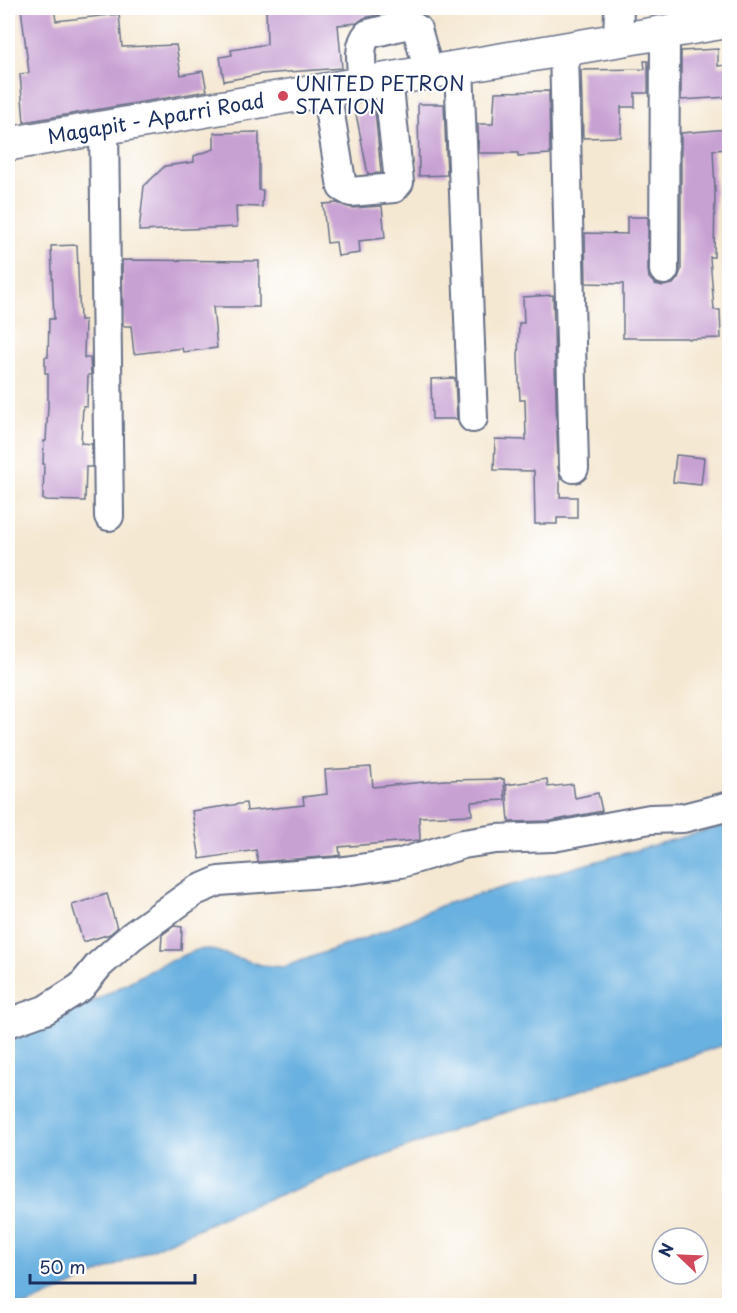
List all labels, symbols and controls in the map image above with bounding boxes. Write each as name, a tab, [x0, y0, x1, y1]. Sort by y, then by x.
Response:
place label: UNITED PETRON STATION	[295, 68, 465, 121]
street label: Magapit - Aparri Road	[45, 85, 266, 151]
marker: UNITED PETRON STATION	[276, 89, 290, 103]
north arrow	[650, 1226, 710, 1286]
text: N	[652, 1239, 679, 1260]
scale bar	[30, 1247, 195, 1285]
text: 50 m	[39, 1253, 86, 1280]

